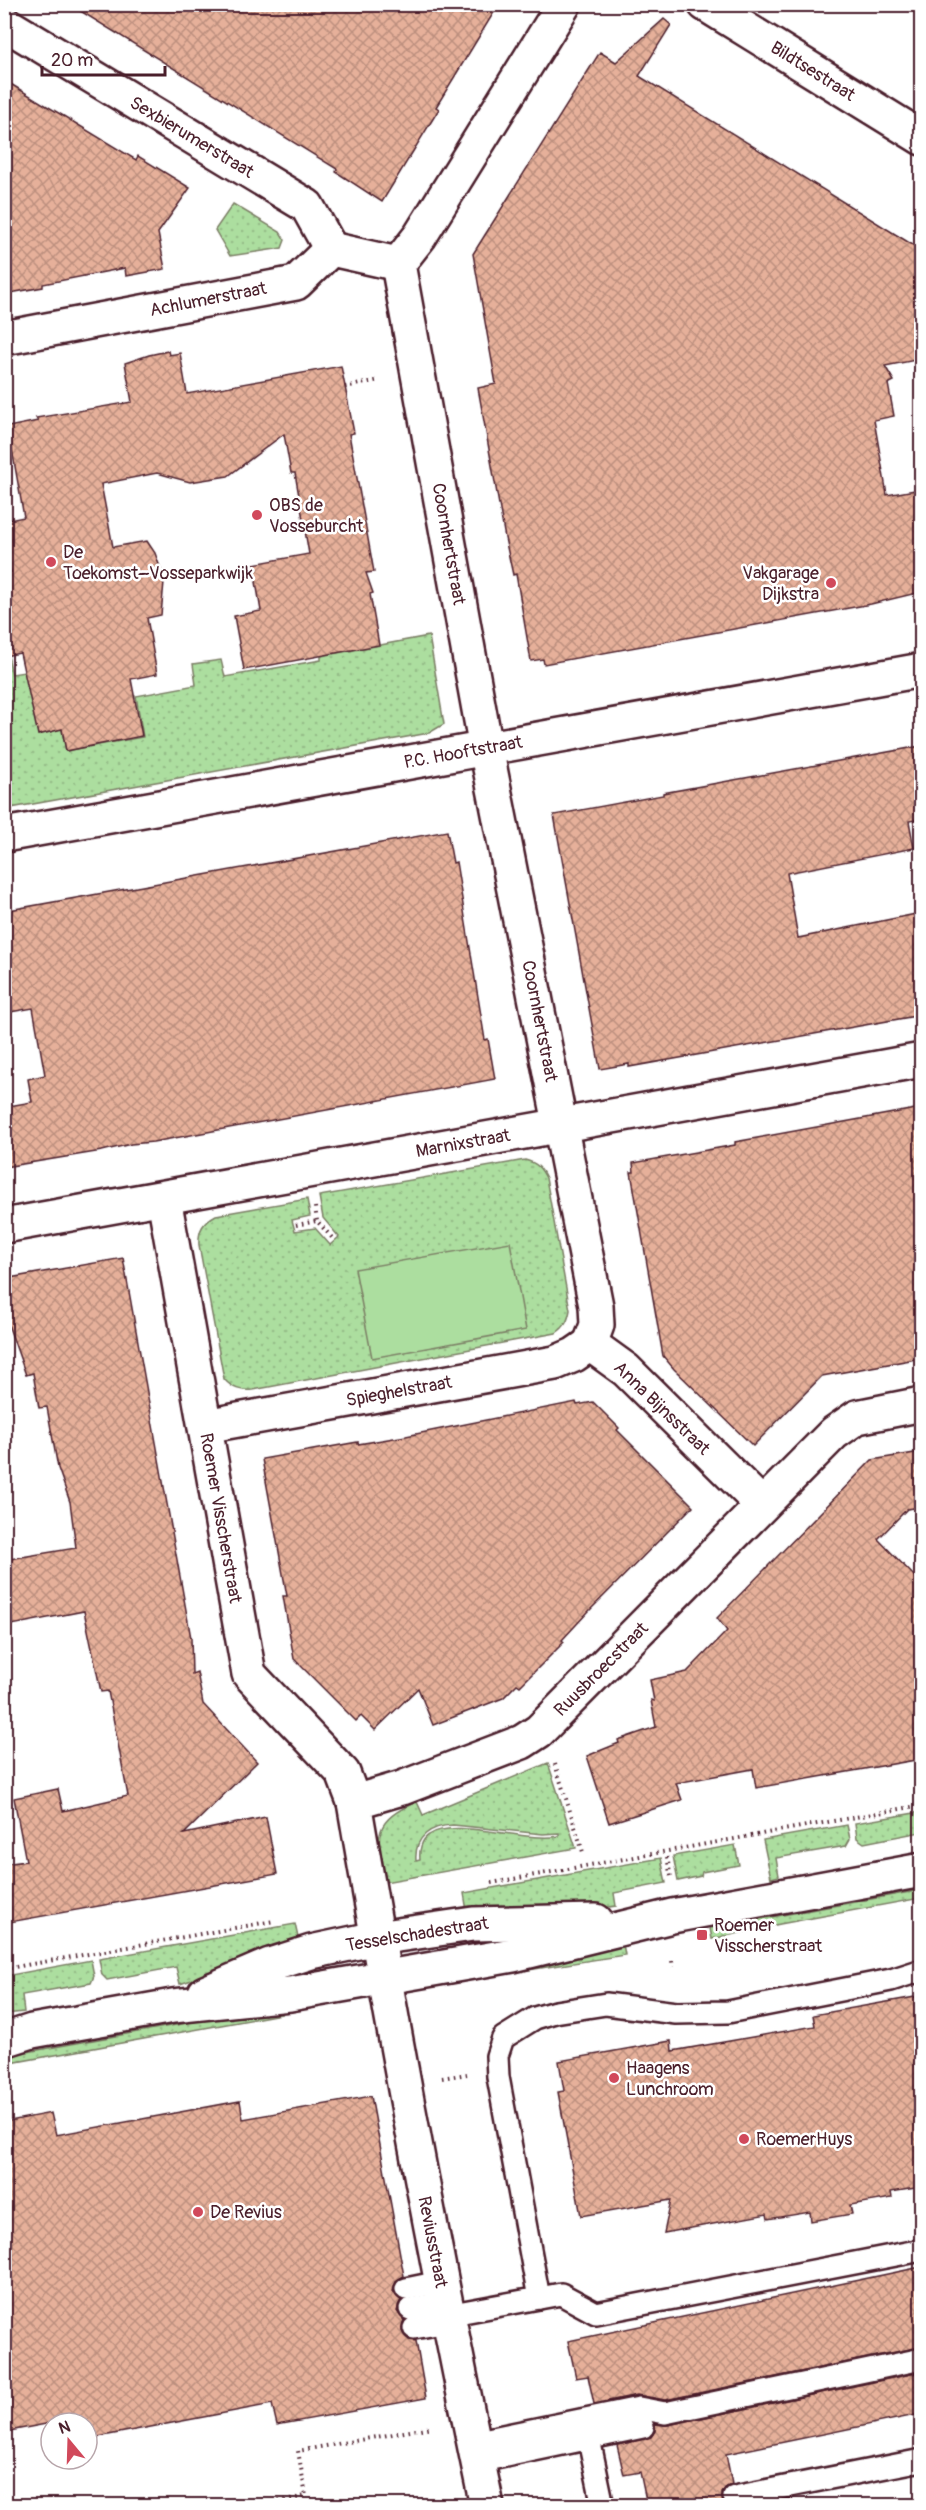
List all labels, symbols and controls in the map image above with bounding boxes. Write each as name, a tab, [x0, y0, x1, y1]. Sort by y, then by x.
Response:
street label: Bildtsestraat	[766, 36, 860, 107]
scale bar	[42, 39, 165, 77]
text: 20 m	[51, 49, 93, 72]
street label: Sexbierumerstraat	[126, 91, 259, 184]
street label: Achlumerstraat	[148, 277, 269, 322]
street label: Coornhertstraat	[426, 481, 471, 607]
place label: OBS de Vosseburcht	[269, 494, 364, 538]
marker: OBS de Vosseburcht	[250, 508, 264, 522]
place label: De Toekomst–Vosseparkwijk	[63, 541, 253, 585]
marker: De Toekomst–Vosseparkwijk	[44, 555, 58, 569]
place label: Vakgarage Dijkstra	[742, 562, 819, 606]
marker: Vakgarage Dijkstra	[824, 576, 838, 590]
street label: P.C. Hooftstraat	[402, 731, 525, 774]
street label: Coornhertstraat	[516, 958, 563, 1085]
street label: Marnixstraat	[414, 1124, 513, 1163]
street label: Anna Bijnsstraat	[609, 1357, 715, 1461]
street label: Spieghelstraat	[344, 1371, 455, 1412]
street label: Roemer Visscherstraat	[194, 1431, 247, 1606]
street label: Ruusbroecstraat	[549, 1617, 654, 1721]
street label: Tesselschadestraat	[344, 1912, 491, 1957]
place label: Roemer Visscherstraat	[714, 1914, 823, 1958]
marker: Roemer Visscherstraat	[695, 1928, 709, 1942]
place label: Haagens Lunchroom	[626, 2057, 714, 2101]
marker: Haagens Lunchroom	[607, 2071, 621, 2085]
place label: RoemerHuys	[756, 2128, 852, 2151]
marker: RoemerHuys	[737, 2132, 751, 2146]
street label: Reviusstraat	[412, 2194, 453, 2291]
place label: De Revius	[210, 2201, 282, 2224]
marker: De Revius	[191, 2205, 205, 2219]
north arrow	[39, 2411, 99, 2471]
text: N	[56, 2416, 73, 2439]

